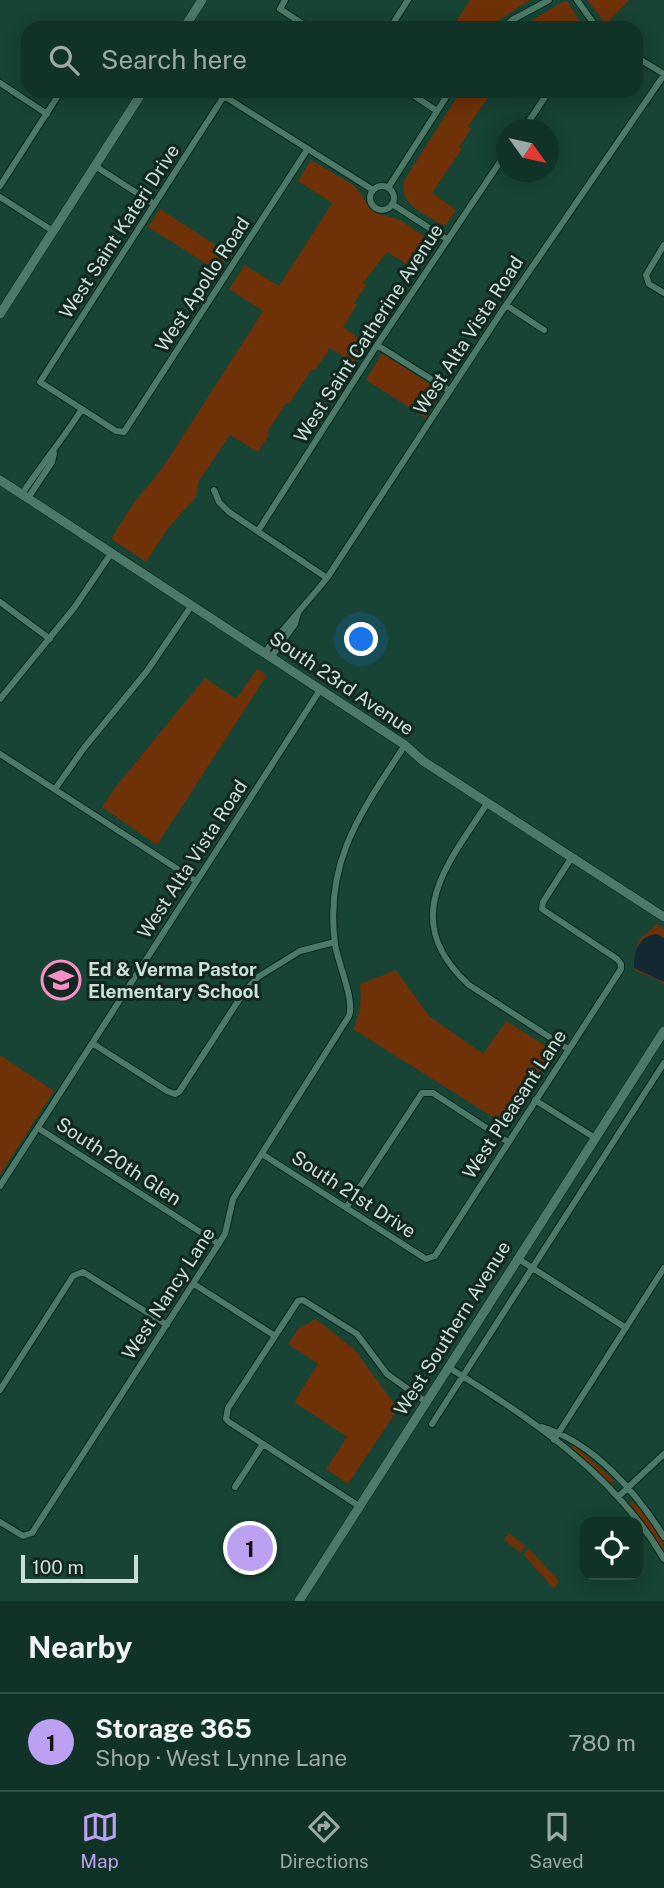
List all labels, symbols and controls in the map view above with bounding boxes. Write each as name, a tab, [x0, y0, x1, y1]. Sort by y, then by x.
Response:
search box	[21, 21, 643, 98]
icon: search	[45, 41, 83, 79]
text: Search here	[101, 44, 247, 75]
north arrow	[496, 119, 559, 182]
street label: West Saint Kateri Drive	[55, 140, 183, 322]
street label: West Apollo Road	[150, 213, 254, 355]
street label: West Saint Catherine Avenue	[289, 220, 447, 446]
street label: West Alta Vista Road	[409, 252, 527, 418]
your location	[344, 622, 378, 656]
street label: South 23rd Avenue	[266, 627, 418, 739]
street label: West Alta Vista Road	[133, 776, 251, 942]
place label: Ed & Verma Pastor Elementary School	[88, 958, 260, 1002]
school or university icon: Ed & Verma Pastor Elementary School	[40, 959, 82, 1001]
street label: West Pleasant Lane	[458, 1025, 570, 1183]
street label: South 20th Glen	[53, 1112, 185, 1210]
street label: South 21st Drive	[288, 1146, 420, 1242]
street label: West Nancy Lane	[117, 1223, 219, 1363]
street label: West Southern Avenue	[389, 1237, 515, 1419]
map controls	[580, 1517, 643, 1580]
button: locate	[580, 1517, 643, 1580]
pin: 1	[227, 1522, 273, 1574]
scale bar	[21, 1552, 138, 1584]
text: 100 m	[32, 1556, 84, 1578]
text: Nearby	[28, 1629, 132, 1665]
text: Storage 365	[95, 1713, 252, 1744]
text: 1	[46, 1729, 56, 1756]
text: 780 m	[568, 1729, 636, 1756]
text: Shop · West Lynne Lane	[95, 1744, 347, 1771]
tab: Map	[80, 1808, 119, 1872]
tab: Directions	[279, 1808, 369, 1872]
tab: Saved	[529, 1808, 584, 1872]

